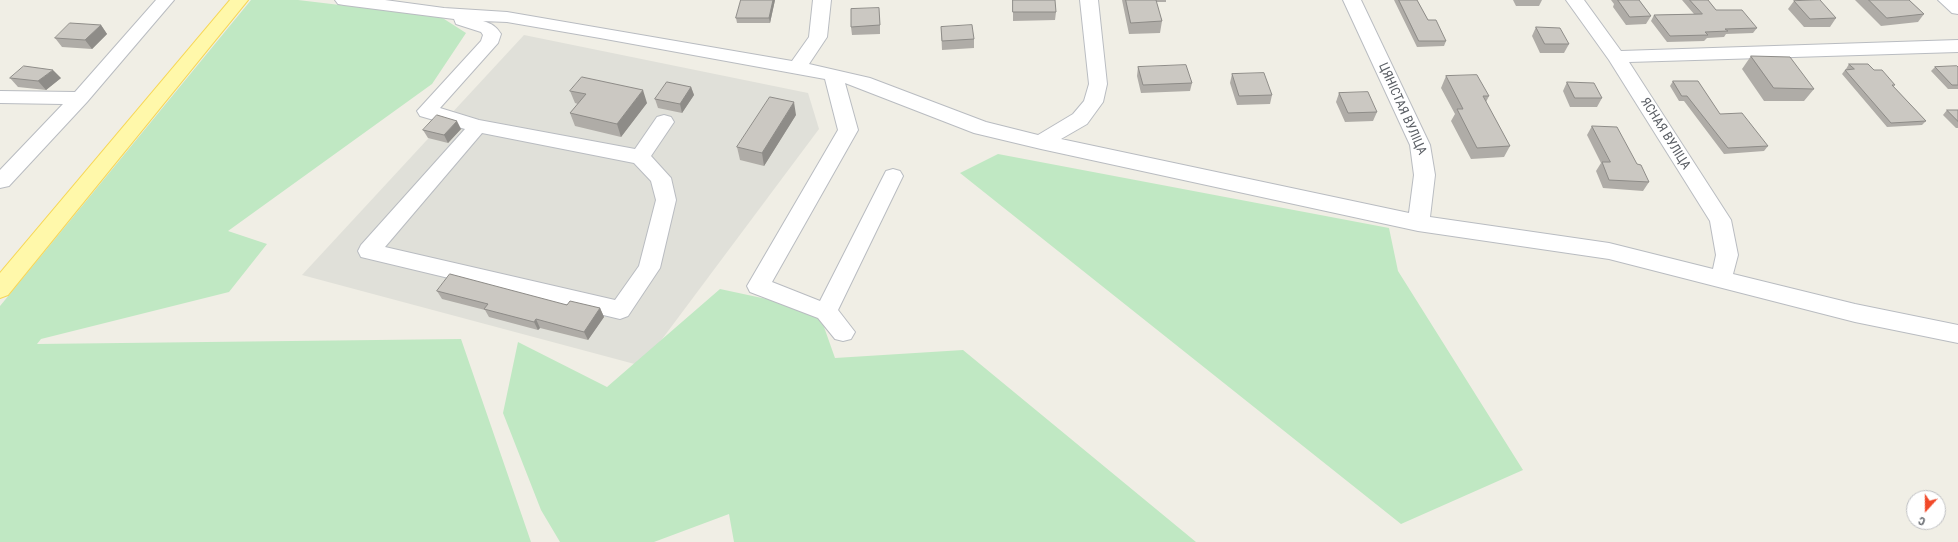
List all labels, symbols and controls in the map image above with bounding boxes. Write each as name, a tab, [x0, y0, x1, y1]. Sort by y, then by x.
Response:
street label: ЦЯНІСТАЯ ВУЛІЦА	[1375, 61, 1429, 157]
street label: ЯСНАЯ ВУЛІЦА	[1637, 95, 1693, 173]
north arrow	[1906, 490, 1946, 530]
text: С	[1917, 514, 1927, 528]

